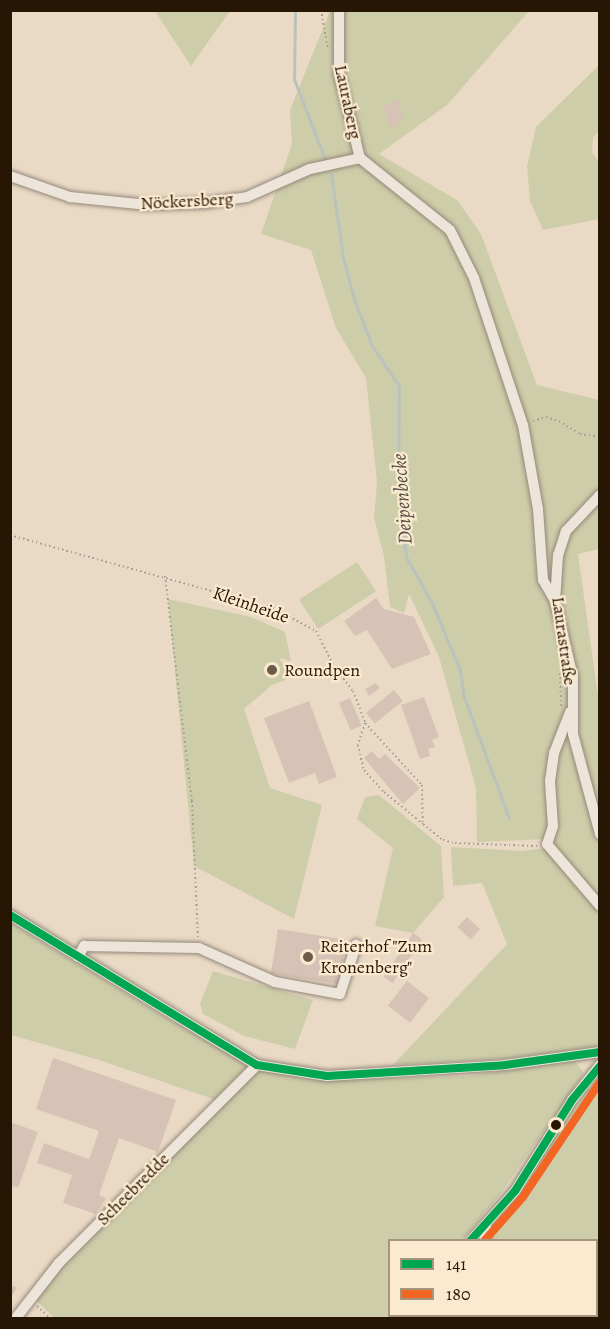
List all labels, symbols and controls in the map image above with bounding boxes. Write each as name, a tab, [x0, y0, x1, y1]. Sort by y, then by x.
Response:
street label: Lauraberg	[330, 63, 366, 141]
street label: Nöckersberg	[140, 188, 234, 214]
water label: Deipenbecke	[387, 453, 417, 545]
street label: Kleinheide	[210, 582, 292, 628]
street label: Laurastraße	[547, 595, 581, 687]
place label: Roundpen	[284, 659, 360, 681]
marker: Roundpen	[265, 663, 279, 677]
place label: Reiterhof "Zum Kronenberg"	[320, 936, 433, 978]
marker: Reiterhof "Zum Kronenberg"	[301, 950, 315, 964]
unlabelled marker	[550, 1119, 562, 1131]
street label: Scheebredde	[92, 1148, 174, 1230]
legend	[388, 1239, 598, 1317]
text: 141	[446, 1252, 466, 1276]
text: 180	[446, 1282, 470, 1306]

